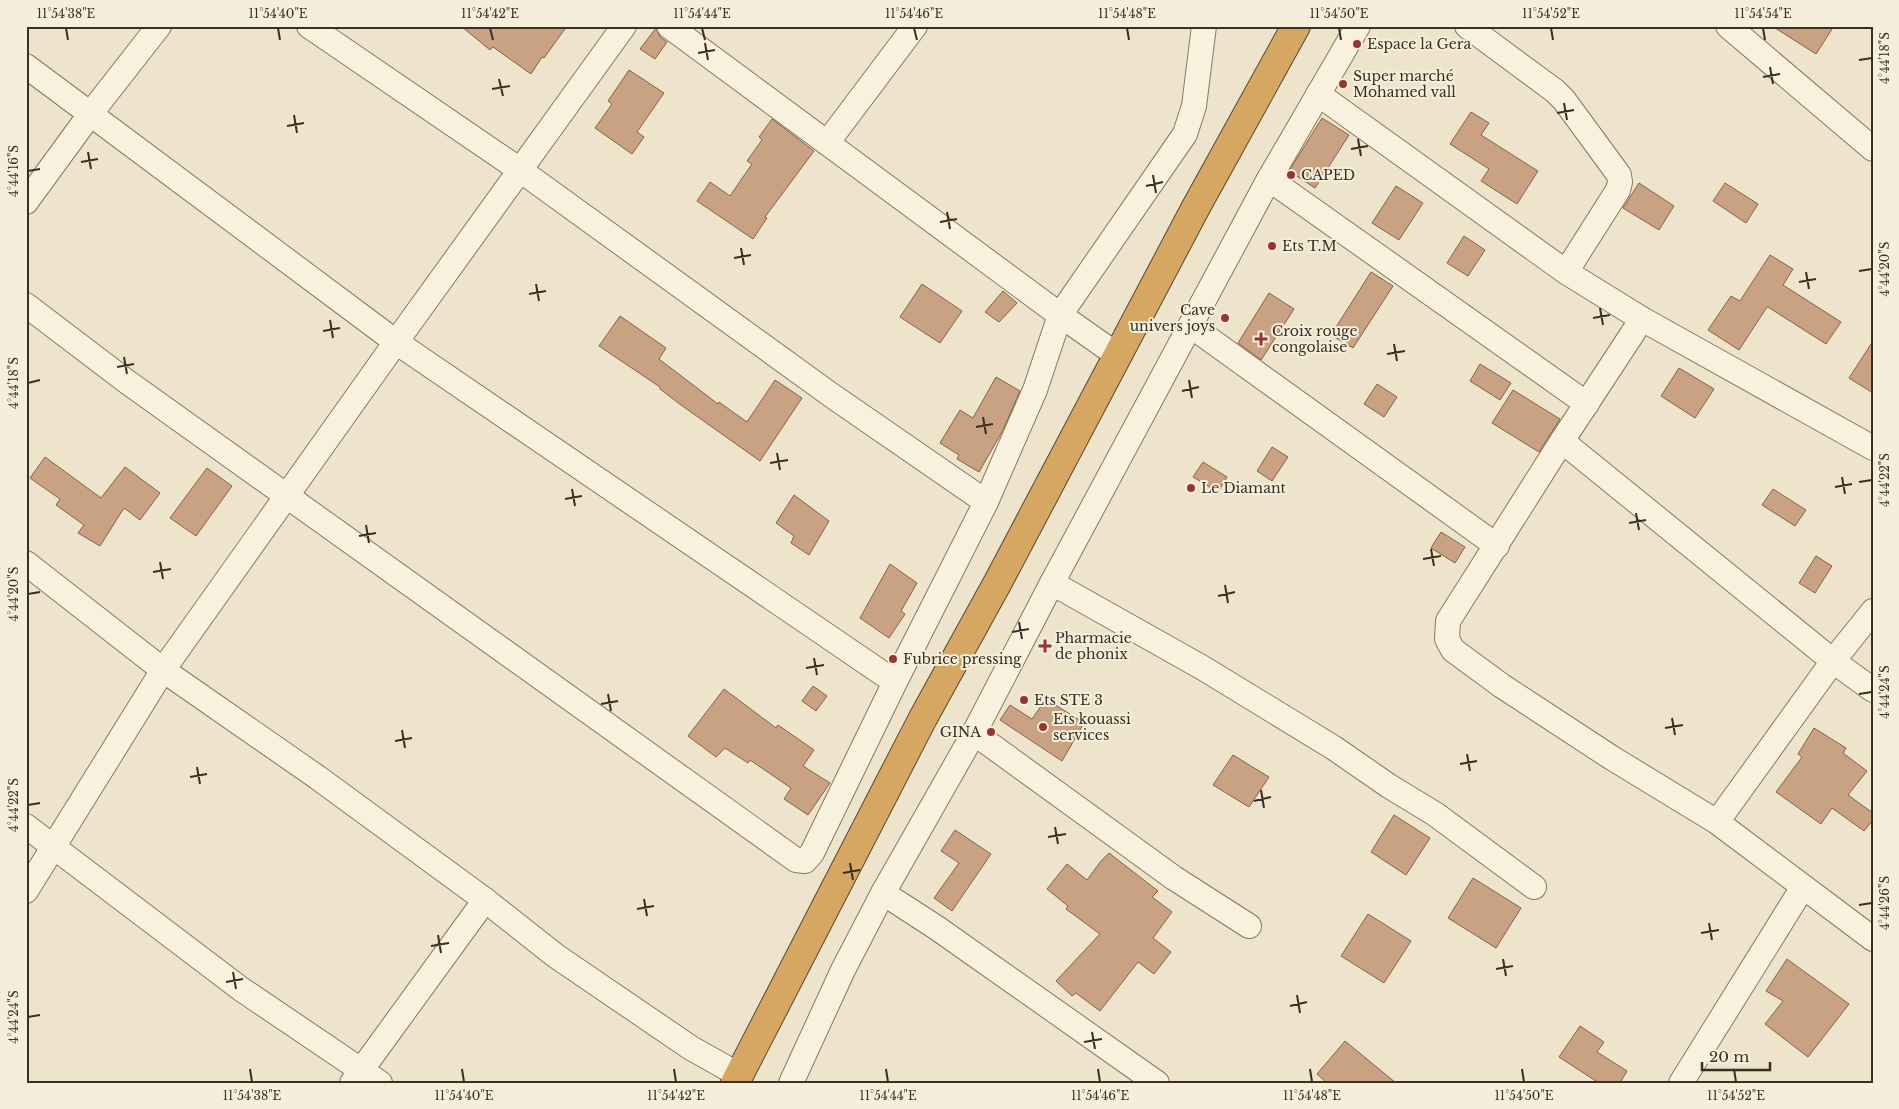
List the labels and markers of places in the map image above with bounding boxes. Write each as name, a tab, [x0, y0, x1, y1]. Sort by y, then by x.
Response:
place label: Espace la Gera	[1367, 35, 1471, 53]
marker: Espace la Gera	[1351, 38, 1363, 50]
place label: Super marché Mohamed vall	[1353, 67, 1456, 101]
marker: Super marché Mohamed vall	[1337, 78, 1349, 90]
place label: CAPED	[1301, 166, 1355, 184]
marker: CAPED	[1285, 169, 1297, 181]
place label: Ets T.M	[1282, 237, 1337, 255]
marker: Ets T.M	[1266, 240, 1278, 252]
place label: Cave univers joys	[1130, 301, 1215, 335]
marker: Cave univers joys	[1219, 312, 1231, 324]
place label: Croix rouge congolaise	[1272, 322, 1357, 356]
marker: Croix rouge congolaise	[1254, 332, 1268, 346]
place label: Le Diamant	[1201, 479, 1287, 497]
marker: Le Diamant	[1185, 482, 1197, 494]
place label: Pharmacie de phonix	[1055, 629, 1132, 663]
marker: Pharmacie de phonix	[1039, 640, 1051, 652]
place label: Fubrice pressing	[903, 650, 1022, 668]
marker: Fubrice pressing	[887, 653, 899, 665]
place label: Ets STE 3	[1034, 691, 1103, 709]
marker: Ets STE 3	[1018, 694, 1030, 706]
place label: Ets kouassi services	[1053, 710, 1131, 744]
marker: Ets kouassi services	[1037, 721, 1049, 733]
place label: GINA	[940, 723, 981, 741]
marker: GINA	[985, 726, 997, 738]

